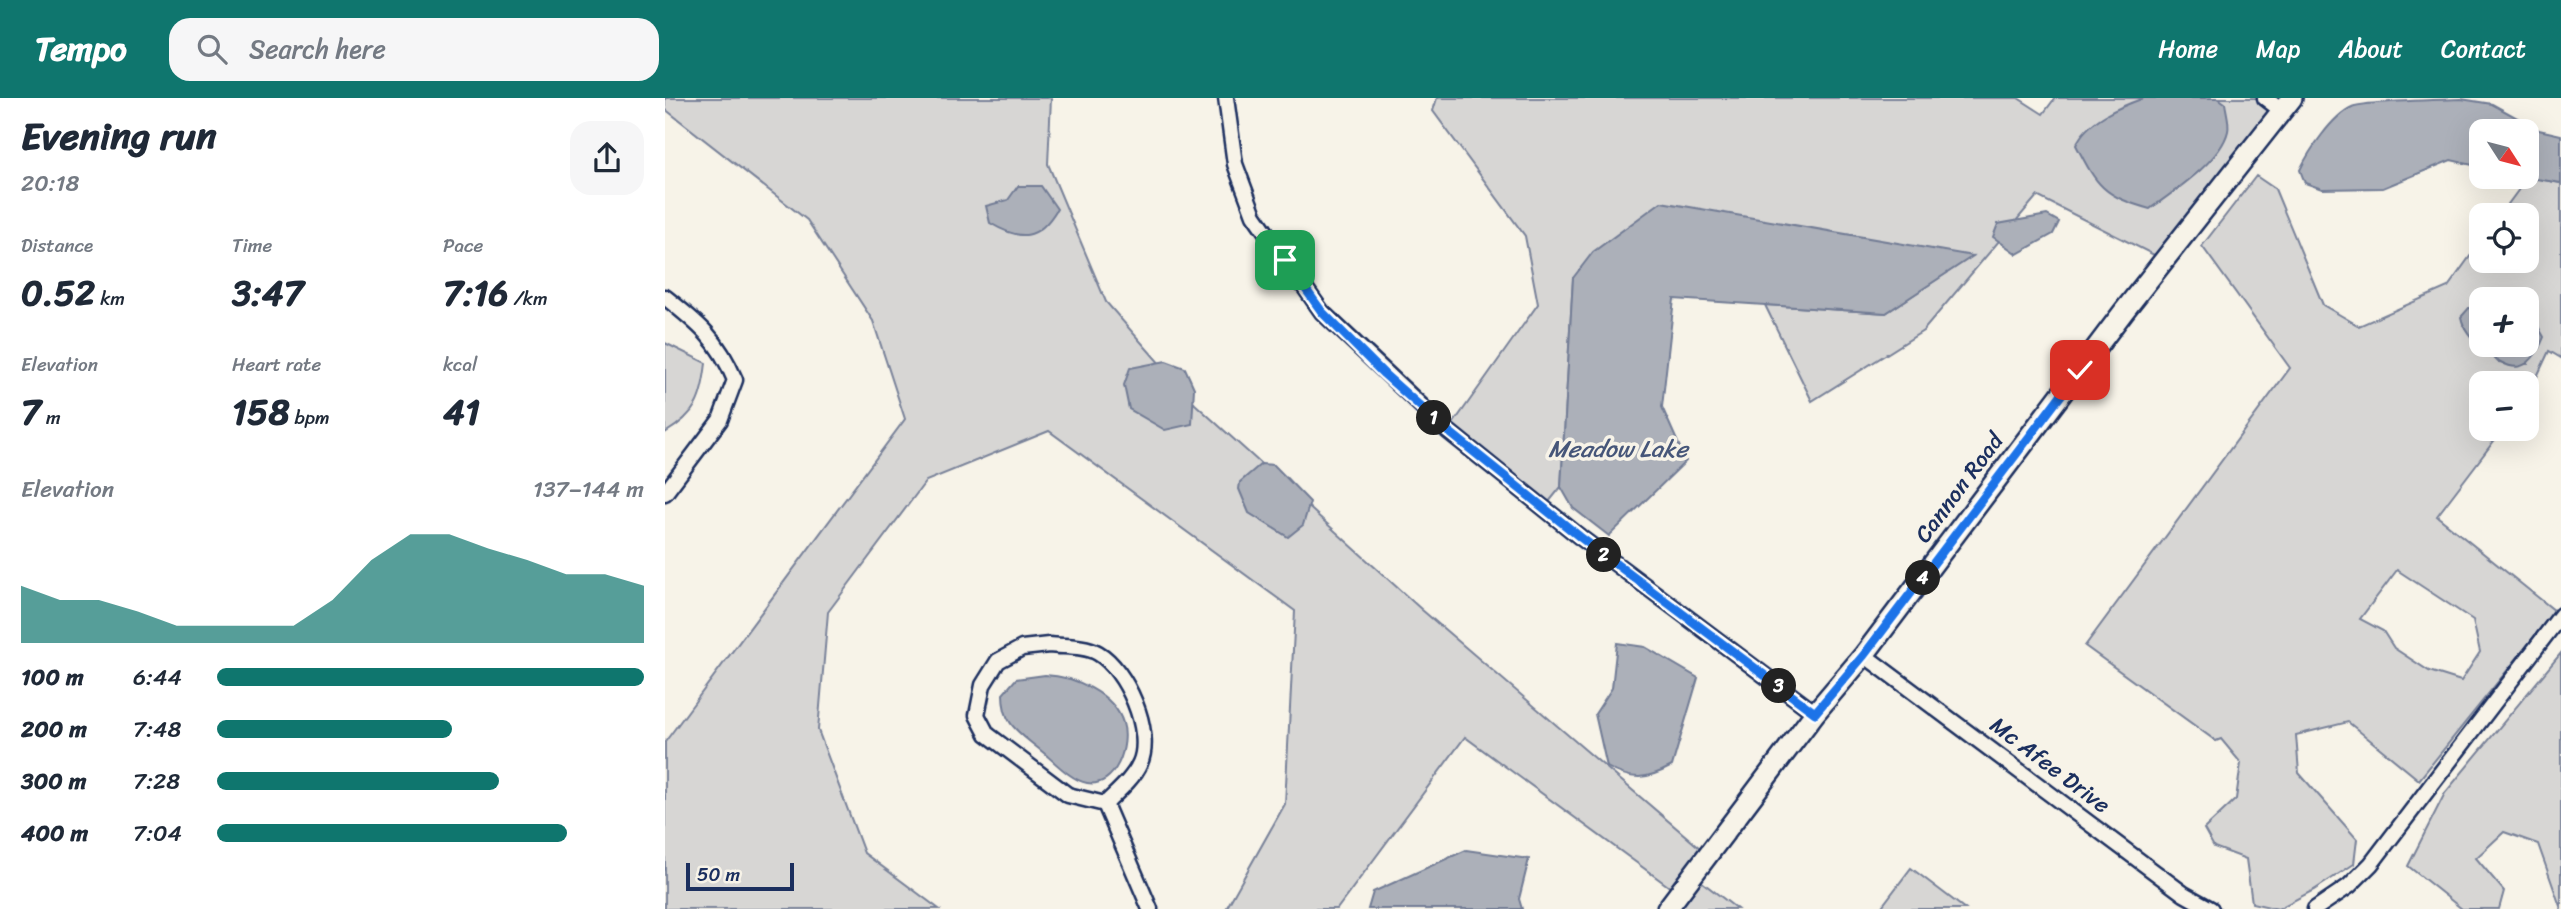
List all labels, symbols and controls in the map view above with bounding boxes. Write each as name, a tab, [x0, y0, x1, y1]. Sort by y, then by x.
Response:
search box	[169, 18, 659, 81]
text: Tempo	[35, 20, 127, 78]
text: Search here	[249, 26, 386, 72]
text: Home	[2158, 28, 2218, 70]
text: Map	[2256, 28, 2300, 70]
text: About	[2338, 28, 2403, 70]
text: Contact	[2441, 28, 2526, 70]
icon: search	[193, 30, 231, 68]
text: Evening run	[21, 103, 217, 170]
north arrow	[2469, 119, 2539, 189]
map controls	[2469, 119, 2539, 441]
button: share	[570, 121, 644, 195]
text: 20:18	[21, 163, 80, 204]
button: locate	[2469, 203, 2539, 273]
text: Distance	[21, 229, 93, 262]
text: Time	[232, 229, 272, 262]
text: Pace	[443, 229, 483, 262]
pin	[1255, 230, 1315, 290]
icon: arrive	[1266, 241, 1304, 279]
text: 0.52	[21, 262, 95, 324]
text: 3:47	[232, 262, 304, 324]
text: 7:16	[443, 262, 508, 324]
text: km	[95, 282, 125, 315]
text: /km	[508, 282, 548, 315]
button: +	[2469, 287, 2539, 357]
pin	[2050, 340, 2110, 400]
text: Elevation	[21, 348, 98, 381]
text: Heart rate	[232, 348, 321, 381]
text: kcal	[443, 348, 478, 381]
icon: check	[2061, 351, 2099, 389]
button: −	[2469, 371, 2539, 441]
text: 7	[21, 381, 41, 443]
text: 158	[232, 381, 290, 443]
text: 41	[443, 381, 480, 443]
pin: 1	[1417, 400, 1451, 436]
text: m	[41, 401, 61, 434]
text: bpm	[290, 401, 330, 434]
text: 1	[1429, 401, 1438, 434]
street label: Cannon Road	[1904, 422, 2016, 552]
water label: Meadow Lake	[1548, 428, 1690, 470]
text: Elevation	[21, 469, 114, 510]
text: 137–144 m	[533, 469, 644, 510]
pin: 2	[1587, 538, 1621, 573]
text: 2	[1598, 538, 1609, 571]
pin: 4	[1905, 560, 1941, 596]
text: 4	[1917, 561, 1928, 594]
text: 100 m	[21, 657, 84, 698]
text: 6:44	[133, 657, 182, 698]
pin: 3	[1761, 668, 1797, 704]
text: 3	[1773, 669, 1784, 702]
street label: Mc Afee Drive	[1981, 706, 2120, 824]
text: 200 m	[21, 709, 87, 750]
text: 7:48	[133, 709, 181, 750]
text: 300 m	[21, 761, 86, 802]
text: 7:28	[133, 761, 180, 802]
text: 400 m	[21, 813, 88, 854]
text: 7:04	[133, 813, 182, 854]
text: 50 m	[697, 858, 740, 891]
scale bar	[686, 860, 795, 892]

